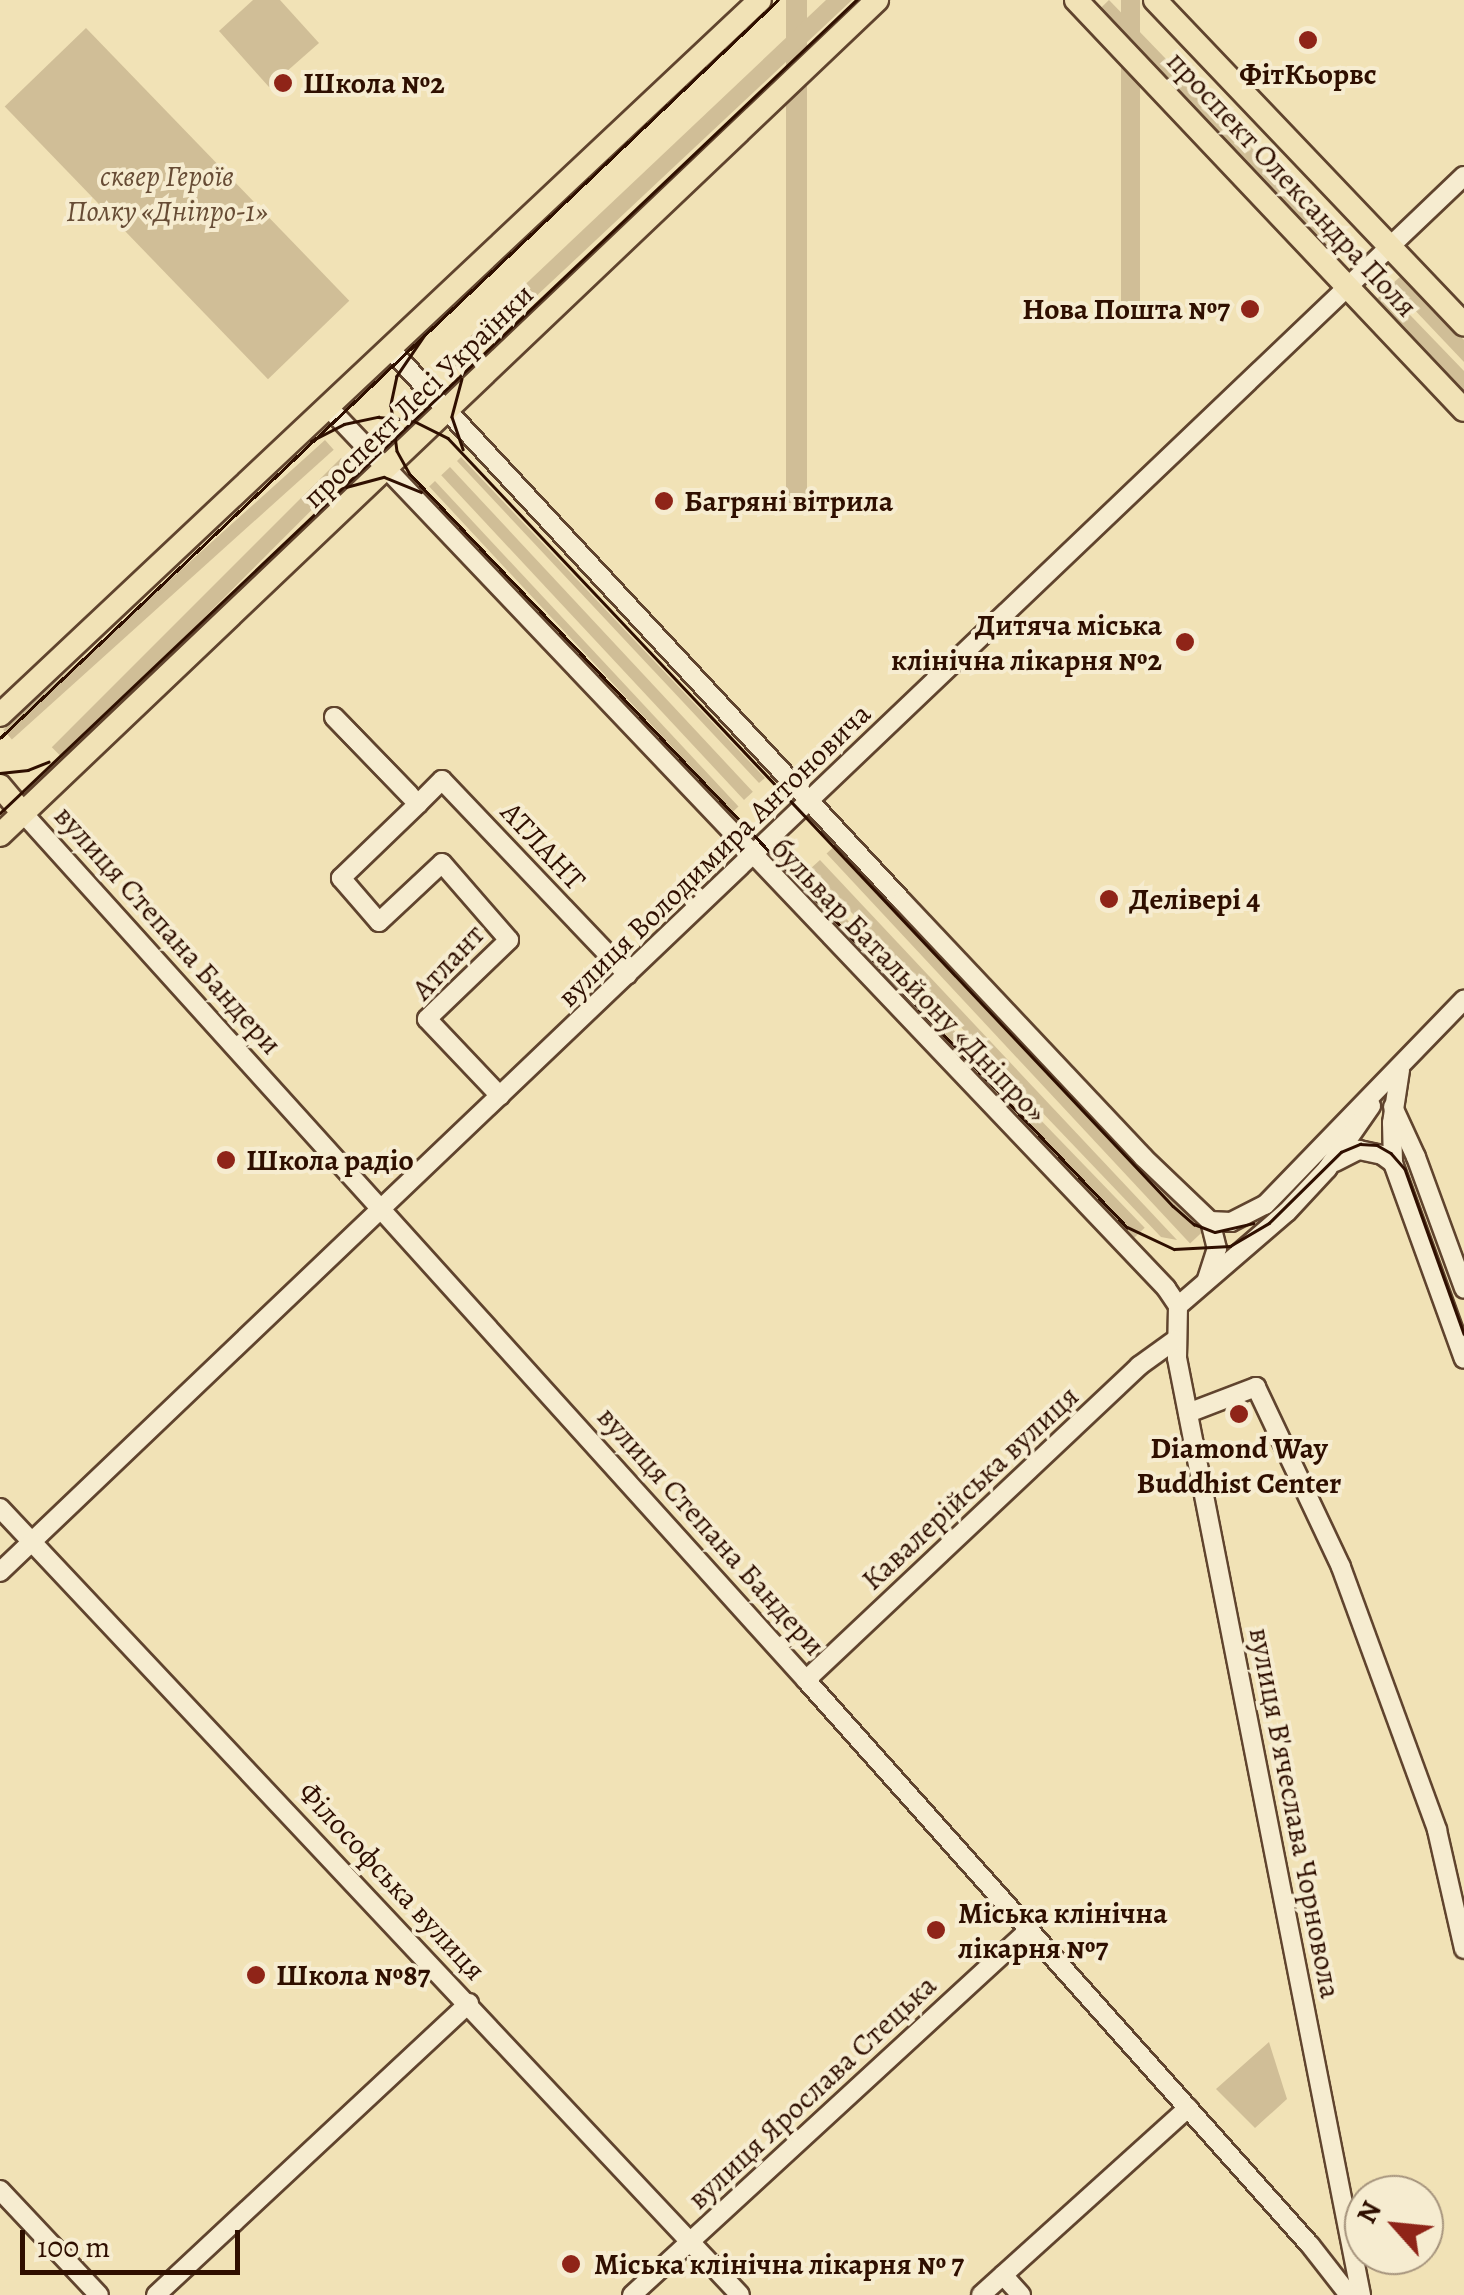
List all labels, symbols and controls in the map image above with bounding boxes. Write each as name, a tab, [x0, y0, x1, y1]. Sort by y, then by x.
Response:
marker: ФiтКьорвс	[1297, 29, 1319, 51]
street label: проспект Олександра Поля	[1159, 44, 1425, 324]
place label: ФiтКьорвс	[1239, 56, 1377, 92]
place label: Школа №2	[303, 65, 445, 101]
marker: Школа №2	[272, 72, 294, 94]
park label: сквер Героїв Полку «Дніпро-1»	[66, 158, 268, 228]
street label: проспект Лесі Українки	[295, 276, 541, 516]
place label: Нова Пошта №7	[1022, 291, 1230, 327]
marker: Нова Пошта №7	[1239, 298, 1261, 320]
place label: Багряні вітрила	[684, 483, 893, 519]
marker: Багряні вітрила	[653, 490, 675, 512]
place label: Дитяча міська клінічна лікарня №2	[891, 607, 1162, 678]
marker: Дитяча міська клінічна лікарня №2	[1172, 629, 1198, 655]
street label: вулиця Володимира Антоновича	[550, 696, 878, 1014]
street label: АТЛАНТ	[493, 794, 593, 898]
street label: вулиця Степана Бандери	[47, 798, 289, 1062]
street label: бульвар Батальйону «Дніпро»	[763, 830, 1055, 1130]
place label: Делівері 4	[1129, 881, 1260, 917]
marker: Делівері 4	[1098, 888, 1120, 910]
street label: Атлант	[404, 917, 492, 1007]
place label: Школа радіо	[246, 1142, 414, 1178]
marker: Школа радіо	[215, 1149, 237, 1171]
street label: Кавалерійська вулиця	[854, 1378, 1086, 1598]
street label: вулиця Степана Бандери	[590, 1399, 832, 1663]
marker: Diamond Way Buddhist Center	[1228, 1403, 1250, 1425]
place label: Diamond Way Buddhist Center	[1137, 1430, 1341, 1500]
street label: вулиця В'ячеслава Чорновола	[1241, 1625, 1349, 2001]
street label: Філософська вулиця	[291, 1774, 493, 1988]
place label: Міська клінічна лікарня №7	[958, 1895, 1167, 1966]
marker: Міська клінічна лікарня №7	[923, 1917, 949, 1943]
place label: Школа №87	[276, 1957, 430, 1993]
marker: Школа №87	[245, 1964, 267, 1986]
street label: вулиця Ярослава Стецька	[680, 1967, 944, 2217]
north arrow	[1344, 2175, 1444, 2275]
text: N	[1347, 2195, 1391, 2230]
scale bar	[25, 2210, 245, 2272]
text: 100 m	[37, 2227, 110, 2267]
place label: Міська клінічна лікарня № 7	[594, 2246, 964, 2282]
marker: Міська клінічна лікарня № 7	[558, 2251, 584, 2277]

